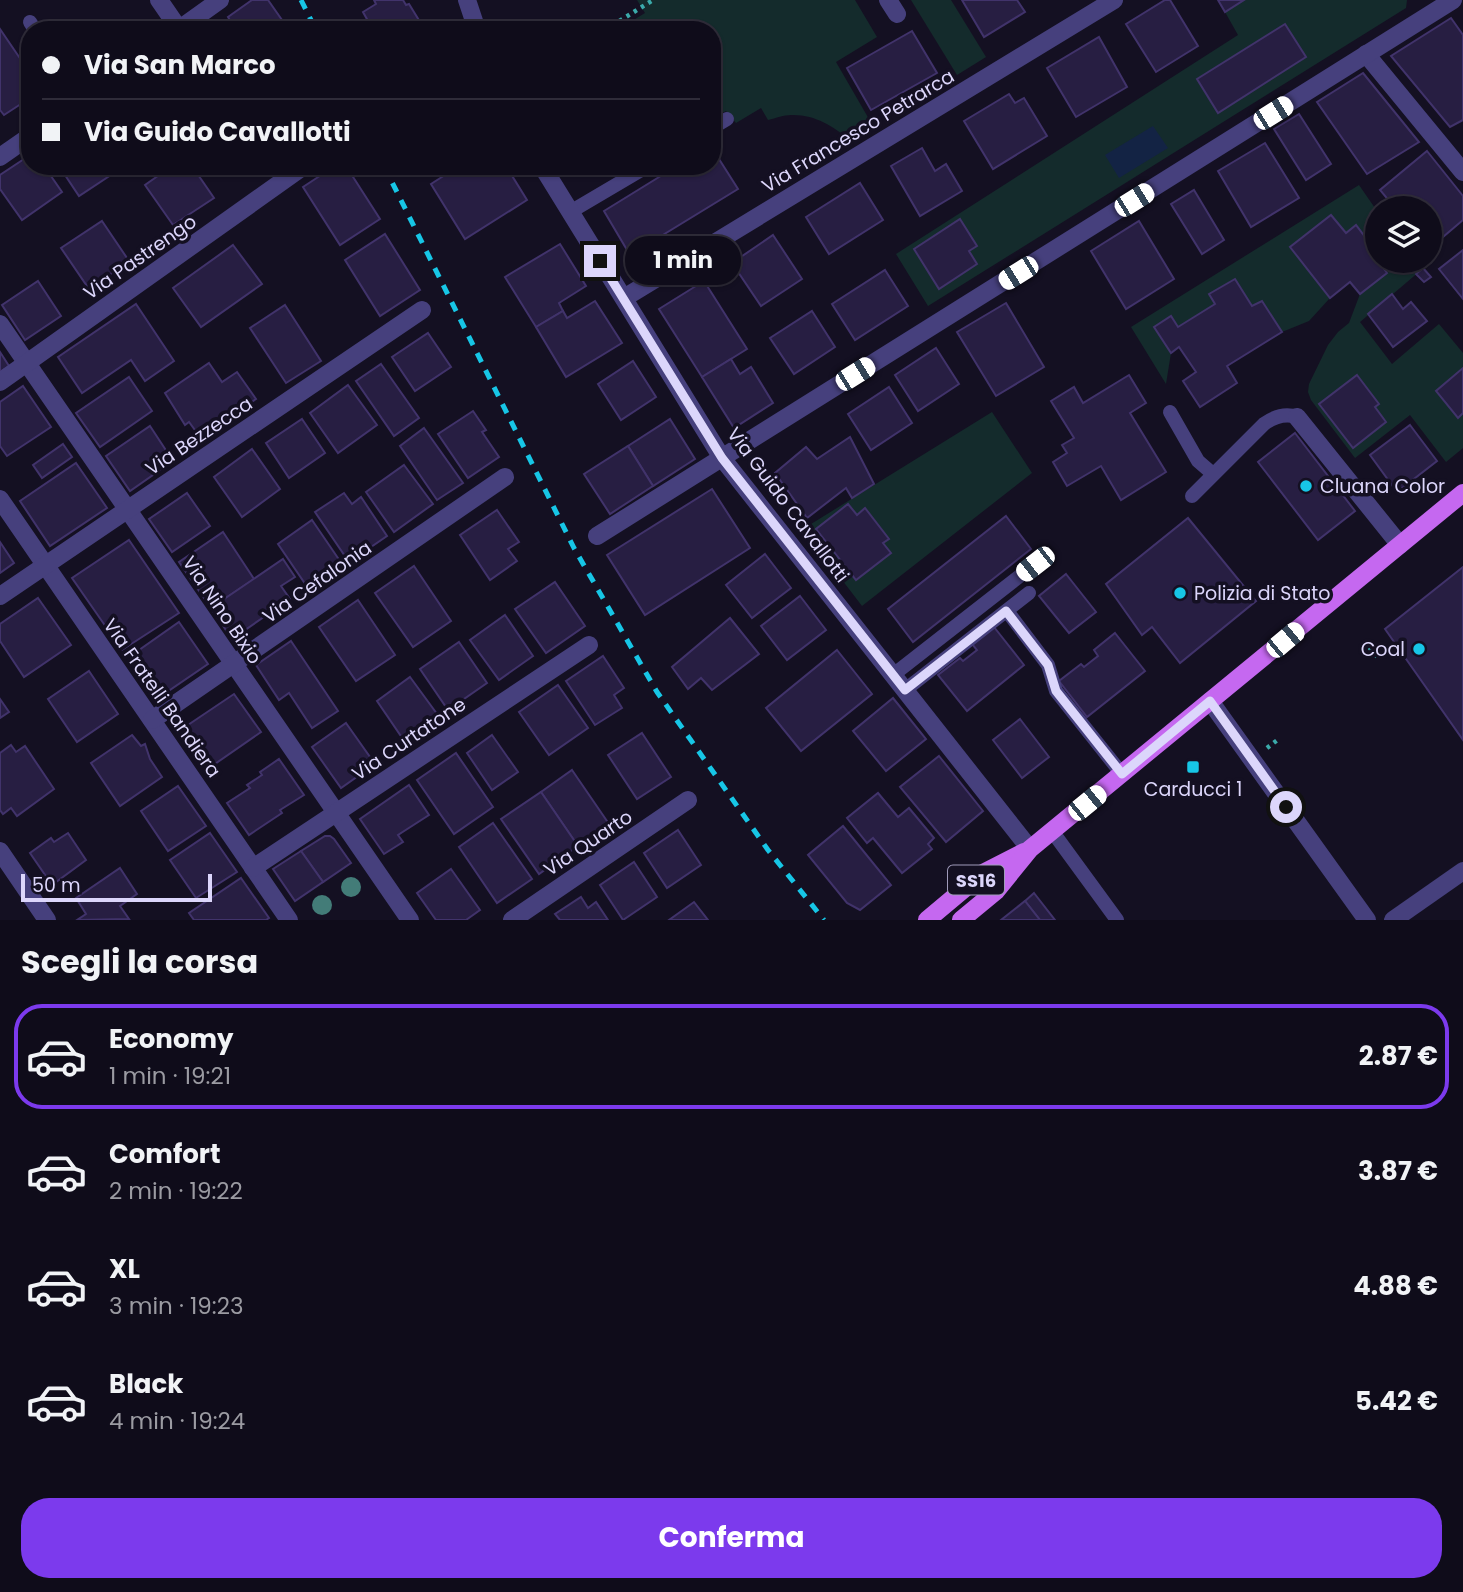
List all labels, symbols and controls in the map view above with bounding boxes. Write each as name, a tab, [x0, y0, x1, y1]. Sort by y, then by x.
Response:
text: Via San Marco	[84, 47, 275, 83]
street label: Via Francesco Petrarca	[757, 63, 959, 199]
car	[1250, 93, 1297, 133]
text: Via Guido Cavallotti	[84, 114, 351, 150]
car	[1111, 180, 1158, 220]
map controls	[1365, 196, 1442, 273]
button: layers	[1365, 196, 1442, 273]
street label: Via Pastrengo	[78, 208, 202, 306]
callout: 1 min	[624, 236, 740, 286]
text: 1 min	[653, 244, 713, 276]
route end	[584, 245, 616, 277]
car	[995, 253, 1042, 293]
car	[832, 354, 879, 394]
street label: Via Bezzecca	[140, 390, 258, 482]
street label: Via Guido Cavallotti	[721, 422, 855, 588]
place label: Cluana Color	[1320, 473, 1445, 500]
marker: Cluana Color	[1298, 478, 1314, 494]
street label: Via Cefalonia	[257, 534, 377, 630]
car	[1012, 543, 1059, 585]
street label: Via Nino Bixio	[176, 551, 268, 669]
place label: Polizia di Stato	[1194, 580, 1330, 607]
marker: Polizia di Stato	[1172, 585, 1188, 601]
street label: Via Fratelli Bandiera	[97, 613, 227, 783]
car	[1263, 618, 1308, 662]
place label: Coal	[1361, 636, 1405, 663]
marker: Coal	[1411, 641, 1427, 657]
street label: Via Curtatone	[347, 691, 471, 787]
marker: Carducci 1	[1185, 759, 1201, 775]
place label: Carducci 1	[1144, 776, 1242, 803]
car	[1065, 782, 1110, 824]
route start	[1270, 791, 1302, 823]
street label: Via Quarto	[538, 803, 638, 883]
road number: SS16	[948, 866, 1004, 894]
scale bar	[21, 871, 212, 903]
text: 50 m	[32, 872, 81, 899]
text: Scegli la corsa	[21, 939, 258, 984]
text: Economy	[109, 1021, 233, 1057]
icon: car	[25, 1025, 88, 1088]
text: 2.87 €	[1359, 1038, 1438, 1074]
text: 1 min · 19:21	[109, 1060, 231, 1092]
text: Comfort	[109, 1136, 221, 1172]
icon: car	[25, 1140, 88, 1203]
text: 3.87 €	[1358, 1153, 1438, 1189]
text: 2 min · 19:22	[109, 1175, 243, 1207]
text: XL	[109, 1251, 140, 1287]
icon: car	[25, 1255, 88, 1318]
text: 4.88 €	[1353, 1268, 1438, 1304]
text: 3 min · 19:23	[109, 1290, 243, 1322]
text: Black	[109, 1366, 183, 1402]
icon: car	[25, 1370, 88, 1433]
text: 5.42 €	[1355, 1383, 1438, 1419]
text: 4 min · 19:24	[109, 1405, 245, 1437]
button: Conferma	[21, 1498, 1442, 1578]

